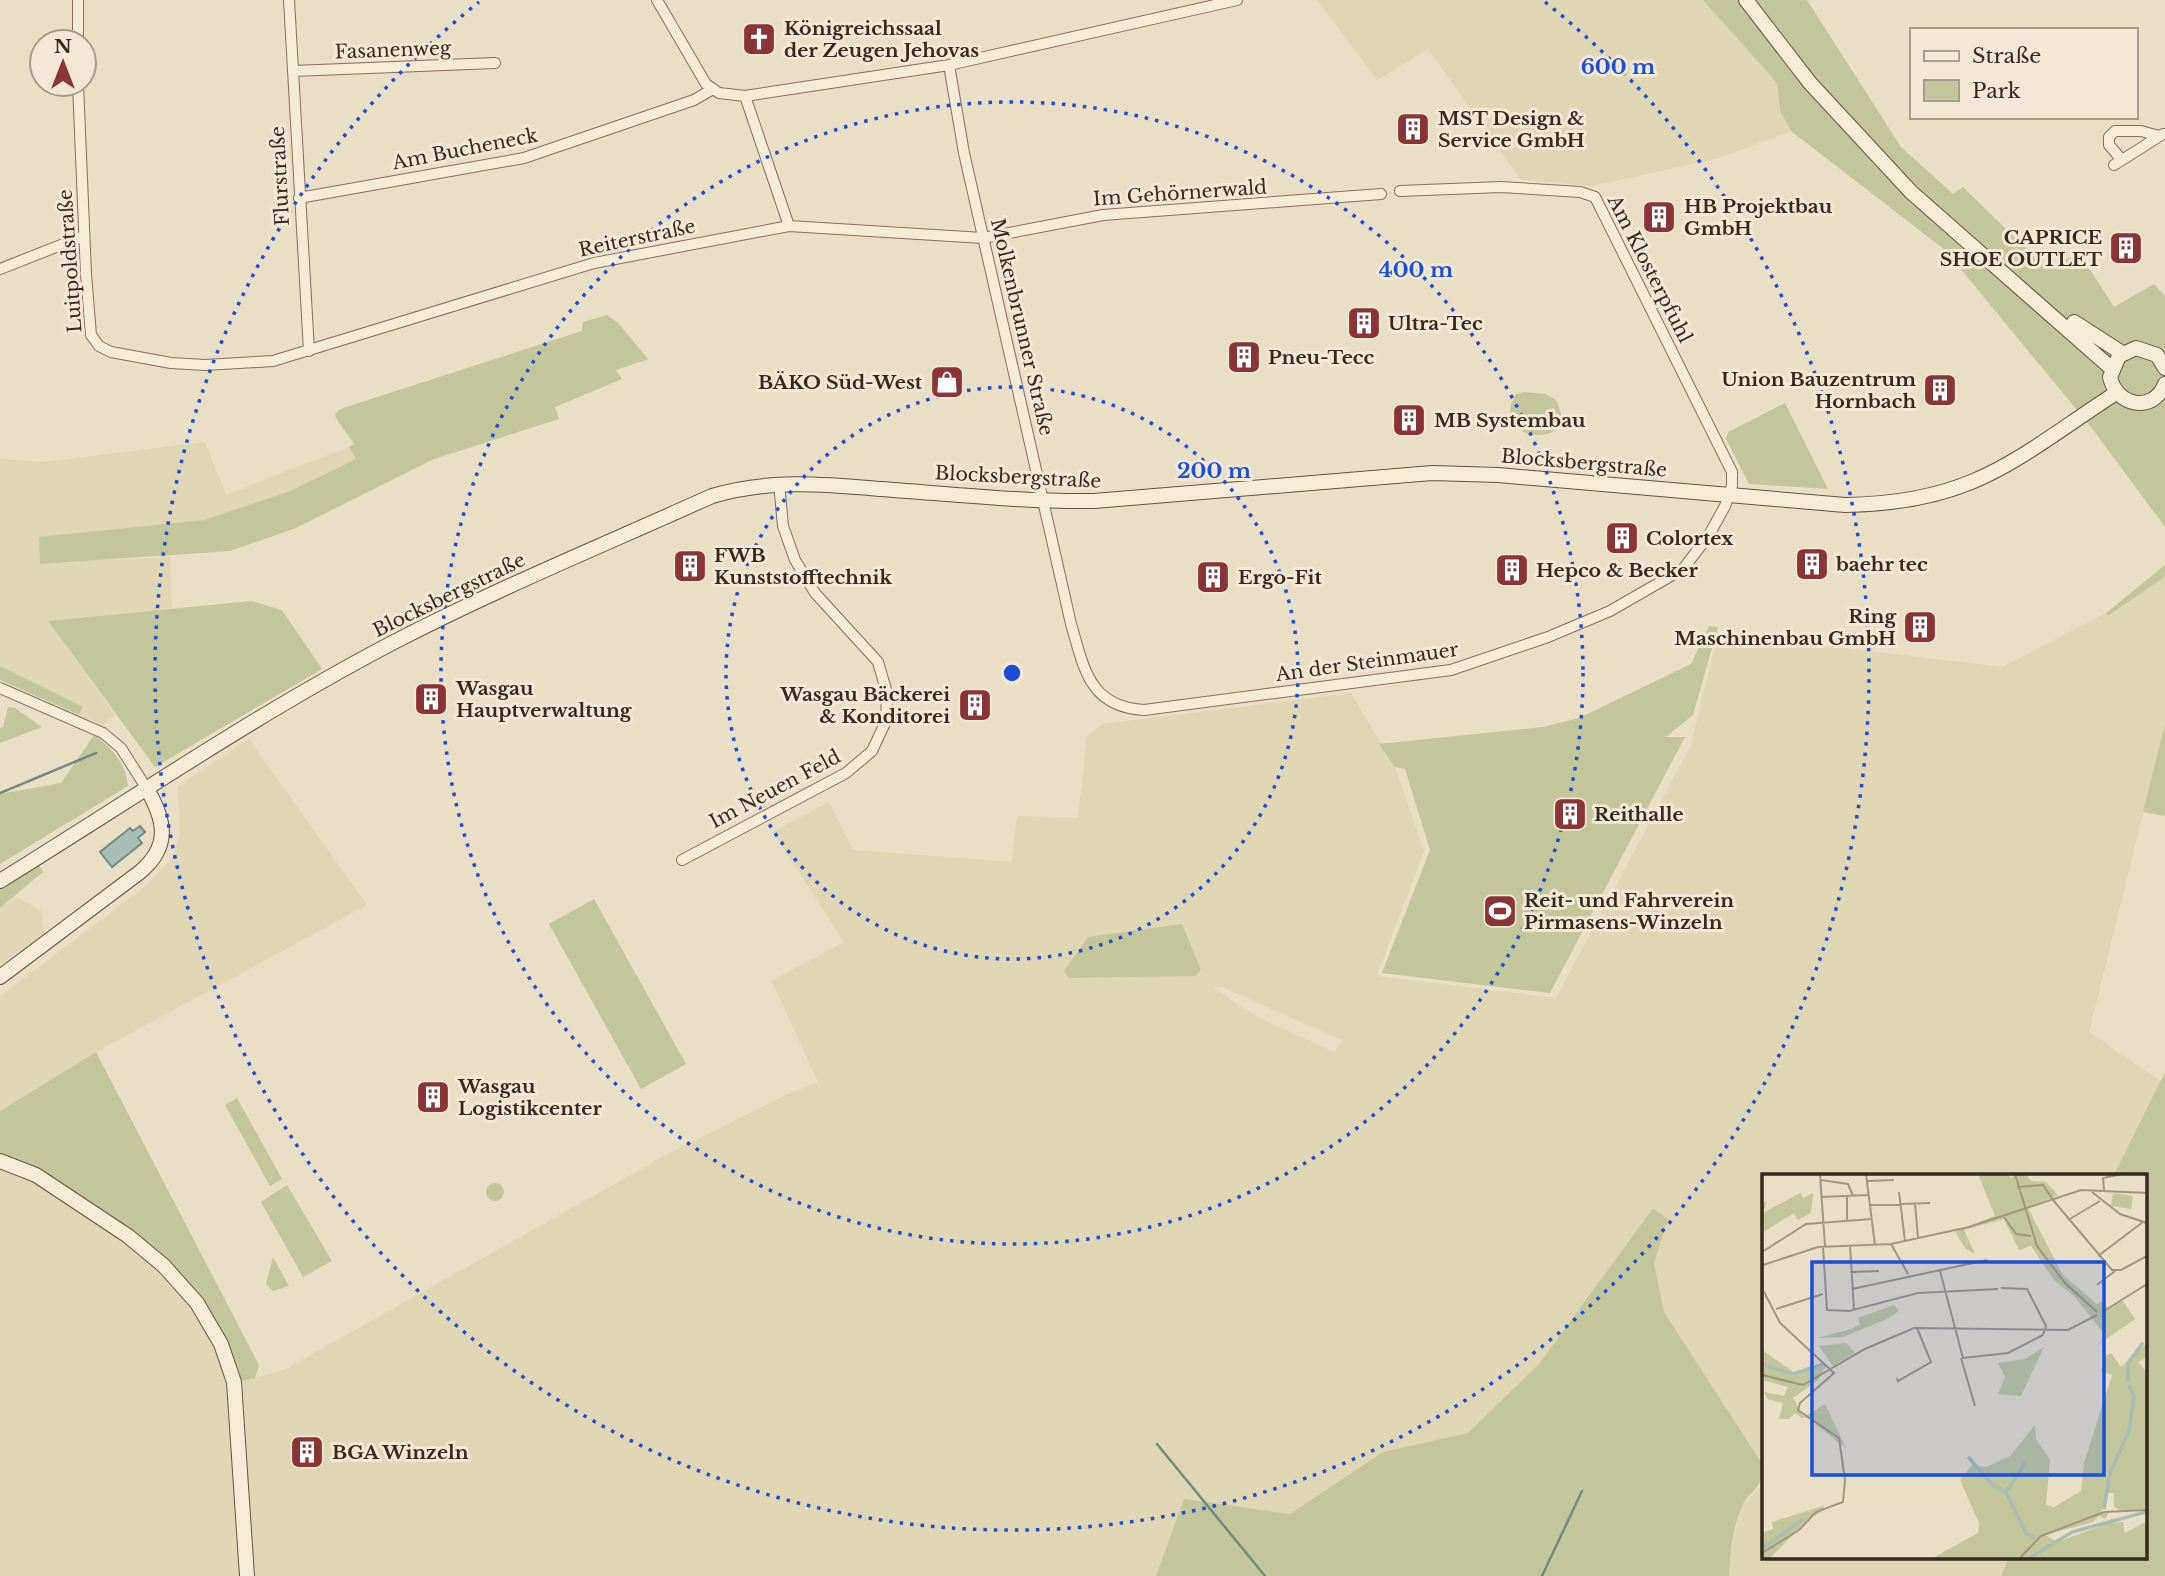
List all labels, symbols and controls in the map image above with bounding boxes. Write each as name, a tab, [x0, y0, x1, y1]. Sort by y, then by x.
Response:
place label: Königreichssaal der Zeugen Jehovas	[784, 17, 979, 62]
church icon: Königreichssaal der Zeugen Jehovas	[740, 20, 778, 58]
north arrow	[28, 28, 98, 98]
legend	[1910, 28, 2137, 119]
text: N	[54, 35, 72, 58]
street label: Fasanenweg	[334, 36, 452, 64]
text: Straße	[1972, 43, 2041, 69]
text: 600 m	[1581, 54, 1655, 80]
text: Park	[1972, 78, 2021, 104]
place label: MST Design & Service GmbH	[1438, 107, 1585, 152]
building icon: MST Design & Service GmbH	[1394, 110, 1432, 148]
street label: Am Bucheneck	[389, 124, 540, 175]
street label: Flurstraße	[266, 125, 294, 227]
street label: Im Gehörnerwald	[1092, 175, 1268, 211]
street label: Luitpoldstraße	[54, 188, 86, 334]
street label: Am Klosterpfuhl	[1602, 191, 1697, 347]
place label: HB Projektbau GmbH	[1684, 195, 1833, 240]
building icon: HB Projektbau GmbH	[1640, 198, 1678, 236]
street label: Reiterstraße	[577, 214, 697, 262]
street label: Molkenbrunner Straße	[986, 216, 1058, 438]
place label: CAPRICE SHOE OUTLET	[1940, 226, 2102, 271]
building icon: CAPRICE SHOE OUTLET	[2107, 229, 2145, 267]
text: 400 m	[1379, 257, 1453, 283]
building icon: Ultra-Tec	[1345, 304, 1383, 342]
place label: Ultra-Tec	[1388, 312, 1483, 335]
building icon: Pneu-Tecc	[1225, 338, 1263, 376]
place label: Pneu-Tecc	[1268, 346, 1374, 369]
shop icon: BÄKO Süd-West	[928, 363, 966, 401]
place label: Union Bauzentrum Hornbach	[1721, 368, 1916, 413]
place label: BÄKO Süd-West	[758, 371, 923, 394]
building icon: Union Bauzentrum Hornbach	[1921, 371, 1959, 409]
building icon: MB Systembau	[1390, 401, 1428, 439]
place label: MB Systembau	[1434, 409, 1586, 432]
street label: Blocksbergstraße	[1500, 444, 1668, 482]
text: 200 m	[1177, 458, 1251, 484]
street label: Blocksbergstraße	[934, 461, 1102, 493]
building icon: Colortex	[1603, 519, 1641, 557]
place label: Colortex	[1646, 527, 1734, 550]
place label: FWB Kunststofftechnik	[714, 544, 892, 589]
building icon: baehr tec	[1793, 545, 1831, 583]
building icon: FWB Kunststofftechnik	[671, 547, 709, 585]
street label: Blocksbergstraße	[369, 548, 529, 642]
building icon: Hepco & Becker	[1493, 551, 1531, 589]
place label: baehr tec	[1835, 553, 1928, 576]
building icon: Ergo-Fit	[1194, 558, 1232, 596]
place label: Hepco & Becker	[1536, 559, 1698, 582]
place label: Ergo-Fit	[1238, 566, 1322, 589]
place label: Ring Maschinenbau GmbH	[1674, 605, 1897, 650]
building icon: Ring Maschinenbau GmbH	[1901, 608, 1939, 646]
street label: An der Steinmauer	[1273, 638, 1460, 686]
centre of rings	[1000, 661, 1024, 685]
place label: Wasgau Hauptverwaltung	[455, 677, 633, 722]
building icon: Wasgau Hauptverwaltung	[412, 680, 450, 718]
place label: Wasgau Bäckerei & Konditorei	[779, 683, 950, 728]
building icon: Wasgau Bäckerei & Konditorei	[956, 686, 994, 724]
street label: Im Neuen Feld	[705, 745, 845, 833]
building icon: Reithalle	[1551, 795, 1589, 833]
place label: Reithalle	[1594, 803, 1684, 826]
place label: Reit- und Fahrverein Pirmasens-Winzeln	[1524, 889, 1734, 934]
sports icon: Reit- und Fahrverein Pirmasens-Winzeln	[1481, 892, 1519, 930]
place label: Wasgau Logistikcenter	[457, 1075, 602, 1120]
building icon: Wasgau Logistikcenter	[414, 1078, 452, 1116]
inset map	[1762, 1174, 2148, 1558]
building icon: BGA Winzeln	[288, 1433, 326, 1471]
place label: BGA Winzeln	[332, 1441, 469, 1464]

